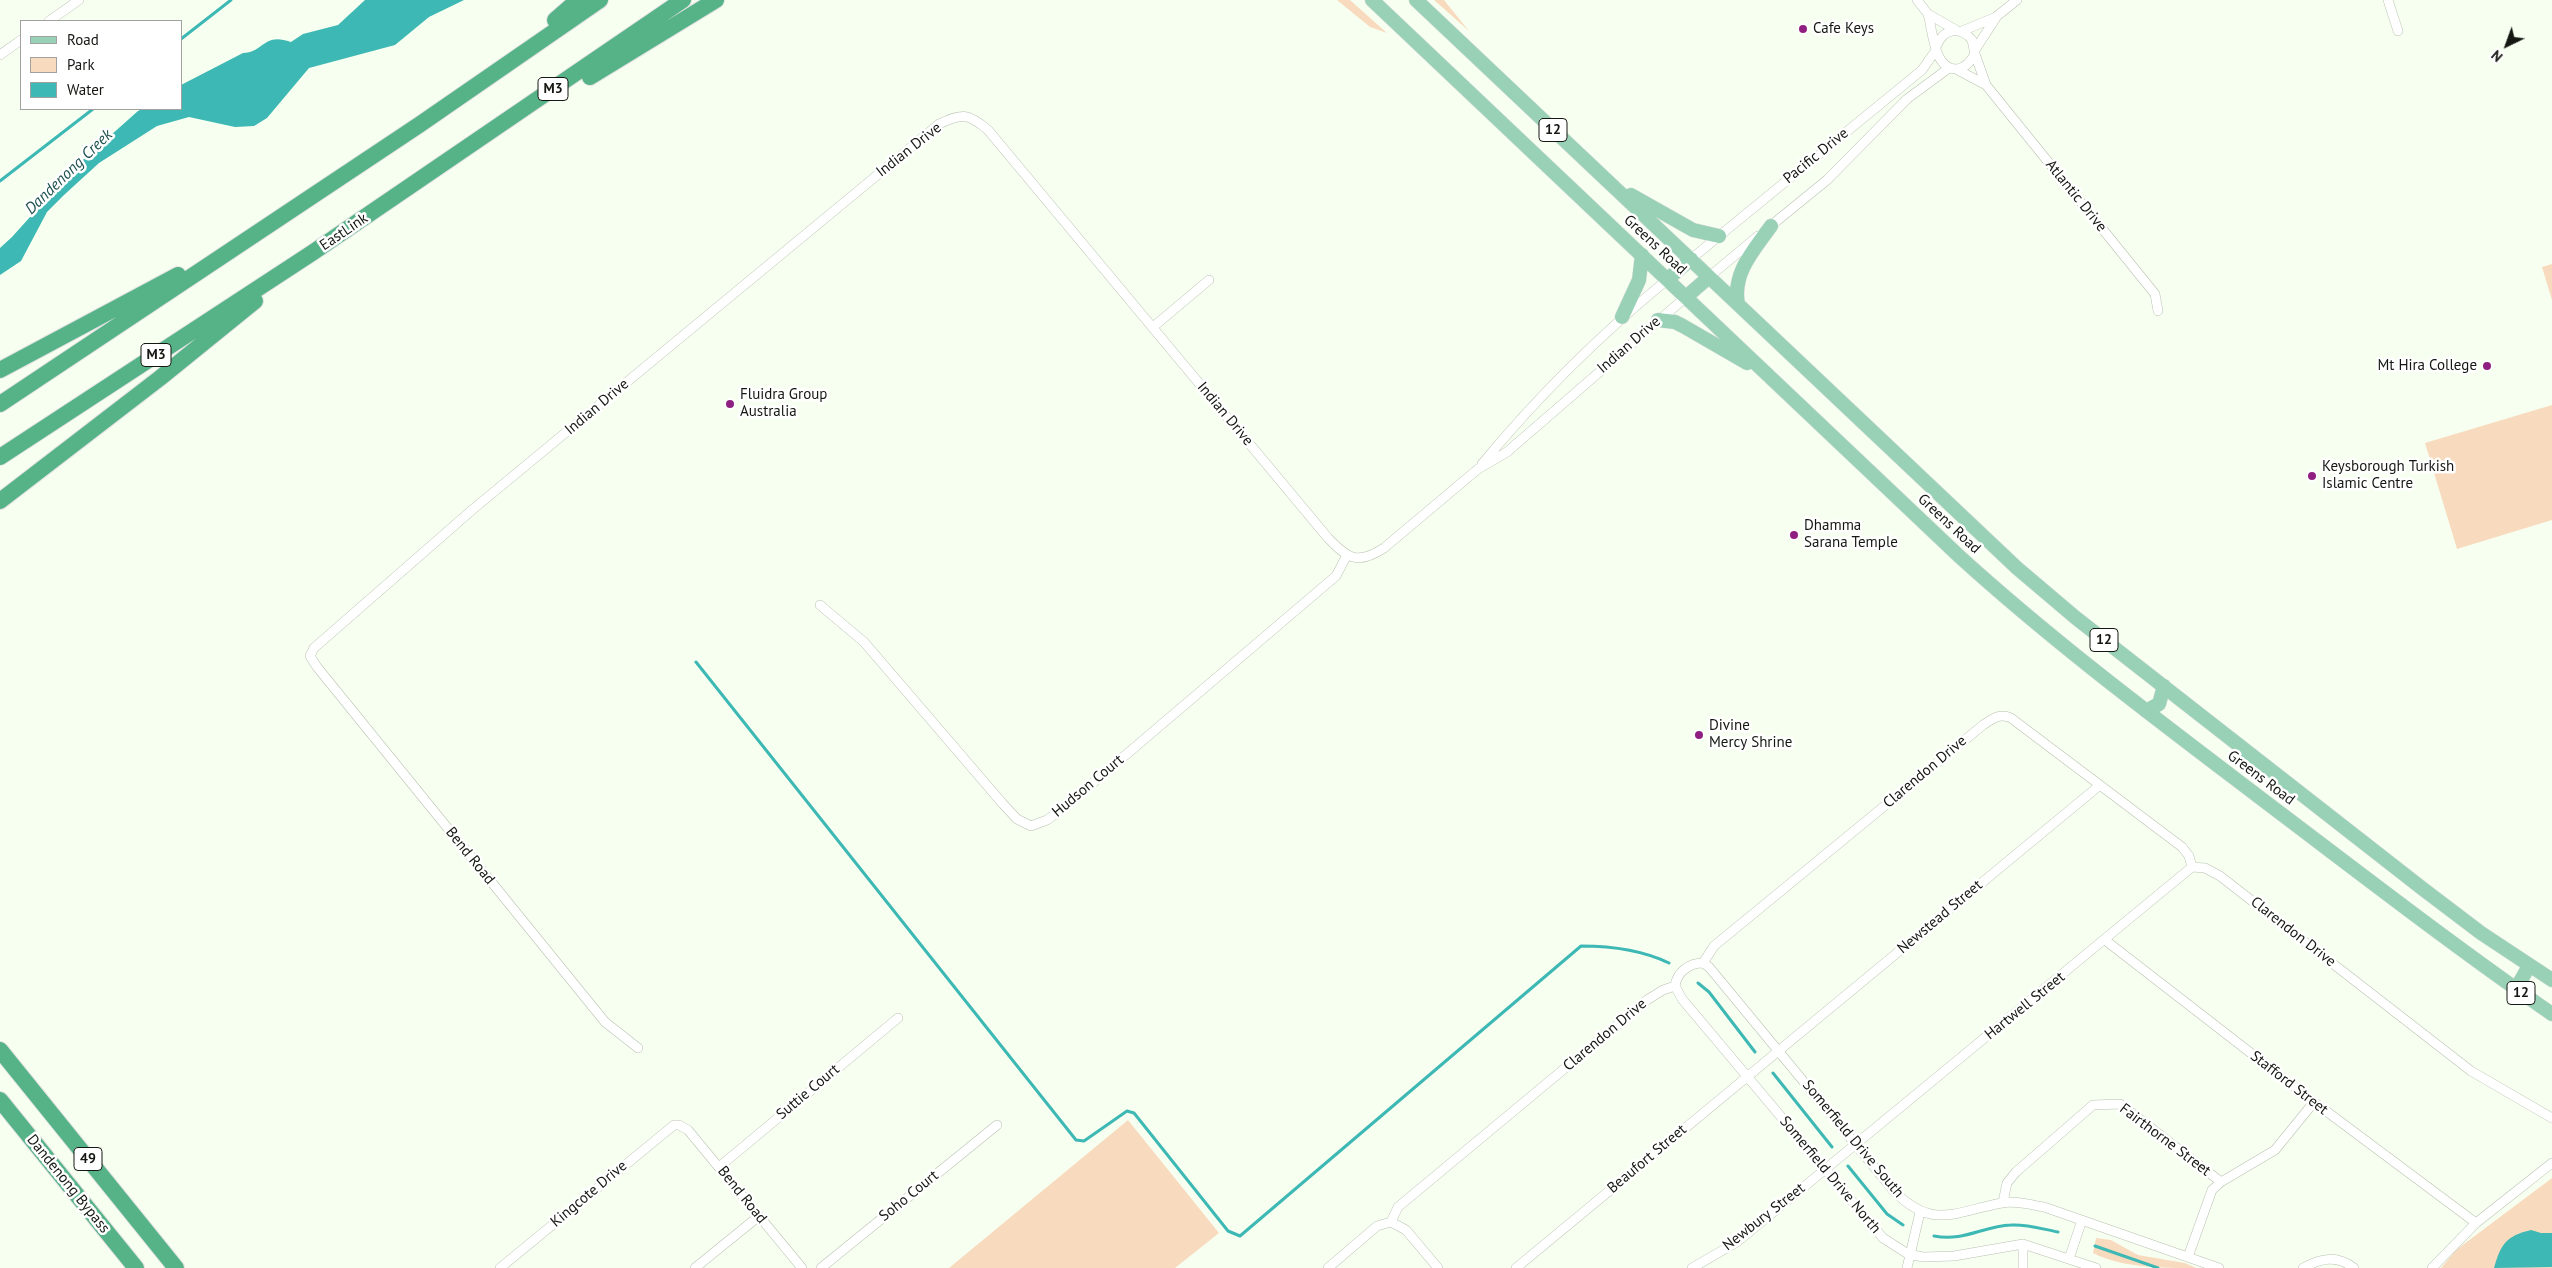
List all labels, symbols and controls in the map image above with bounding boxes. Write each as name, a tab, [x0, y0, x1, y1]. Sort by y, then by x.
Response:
legend	[20, 20, 182, 110]
place label: Cafe Keys	[1813, 20, 1874, 38]
north arrow	[2482, 20, 2532, 70]
marker: Cafe Keys	[1797, 23, 1809, 35]
text: Road	[67, 30, 99, 49]
text: N	[2488, 46, 2506, 66]
text: Park	[67, 55, 95, 74]
road number: M3	[538, 78, 568, 100]
text: Water	[67, 80, 104, 99]
road number: 12	[1539, 118, 1567, 142]
street label: Indian Drive	[873, 119, 945, 181]
street label: Pacific Drive	[1780, 124, 1852, 188]
water label: Dandenong Creek	[21, 125, 117, 219]
street label: Atlantic Drive	[2042, 156, 2110, 236]
street label: EastLink	[317, 209, 371, 255]
street label: Greens Road	[1620, 211, 1690, 279]
street label: Indian Drive	[1594, 313, 1664, 377]
road number: M3	[141, 344, 171, 366]
place label: Mt Hira College	[2377, 357, 2477, 375]
marker: Mt Hira College	[2481, 360, 2493, 372]
street label: Indian Drive	[561, 375, 633, 439]
street label: Indian Drive	[1193, 378, 1257, 450]
place label: Fluidra Group Australia	[740, 386, 827, 421]
marker: Fluidra Group Australia	[724, 398, 736, 410]
place label: Keysborough Turkish Islamic Centre	[2322, 458, 2454, 493]
marker: Keysborough Turkish Islamic Centre	[2306, 470, 2318, 482]
street label: Greens Road	[1914, 490, 1984, 558]
place label: Dhamma Sarana Temple	[1804, 517, 1898, 552]
marker: Dhamma Sarana Temple	[1788, 529, 1800, 541]
road number: 12	[2090, 628, 2118, 652]
place label: Divine Mercy Shrine	[1709, 717, 1792, 752]
marker: Divine Mercy Shrine	[1693, 729, 1705, 741]
street label: Clarendon Drive	[1880, 732, 1970, 812]
street label: Greens Road	[2224, 747, 2298, 809]
street label: Hudson Court	[1049, 751, 1127, 821]
street label: Bend Road	[441, 824, 499, 888]
street label: Newstead Street	[1894, 876, 1986, 958]
street label: Clarendon Drive	[2247, 893, 2339, 971]
street label: Hartwell Street	[1981, 968, 2069, 1044]
road number: 12	[2507, 981, 2535, 1004]
street label: Clarendon Drive	[1560, 995, 1650, 1075]
street label: Stafford Street	[2247, 1047, 2331, 1119]
street label: Suttie Court	[773, 1060, 843, 1124]
street label: Somerfield Drive South	[1799, 1076, 1907, 1202]
street label: Fairthorne Street	[2116, 1100, 2214, 1180]
street label: Somerfield Drive North	[1776, 1113, 1884, 1237]
street label: Beaufort Street	[1604, 1121, 1690, 1197]
street label: Dandenong Bypass	[23, 1131, 113, 1237]
road number: 49	[74, 1148, 102, 1170]
street label: Kingcote Drive	[547, 1157, 631, 1231]
street label: Bend Road	[713, 1163, 771, 1227]
street label: Soho Court	[876, 1167, 942, 1225]
street label: Newbury Street	[1719, 1179, 1809, 1255]

